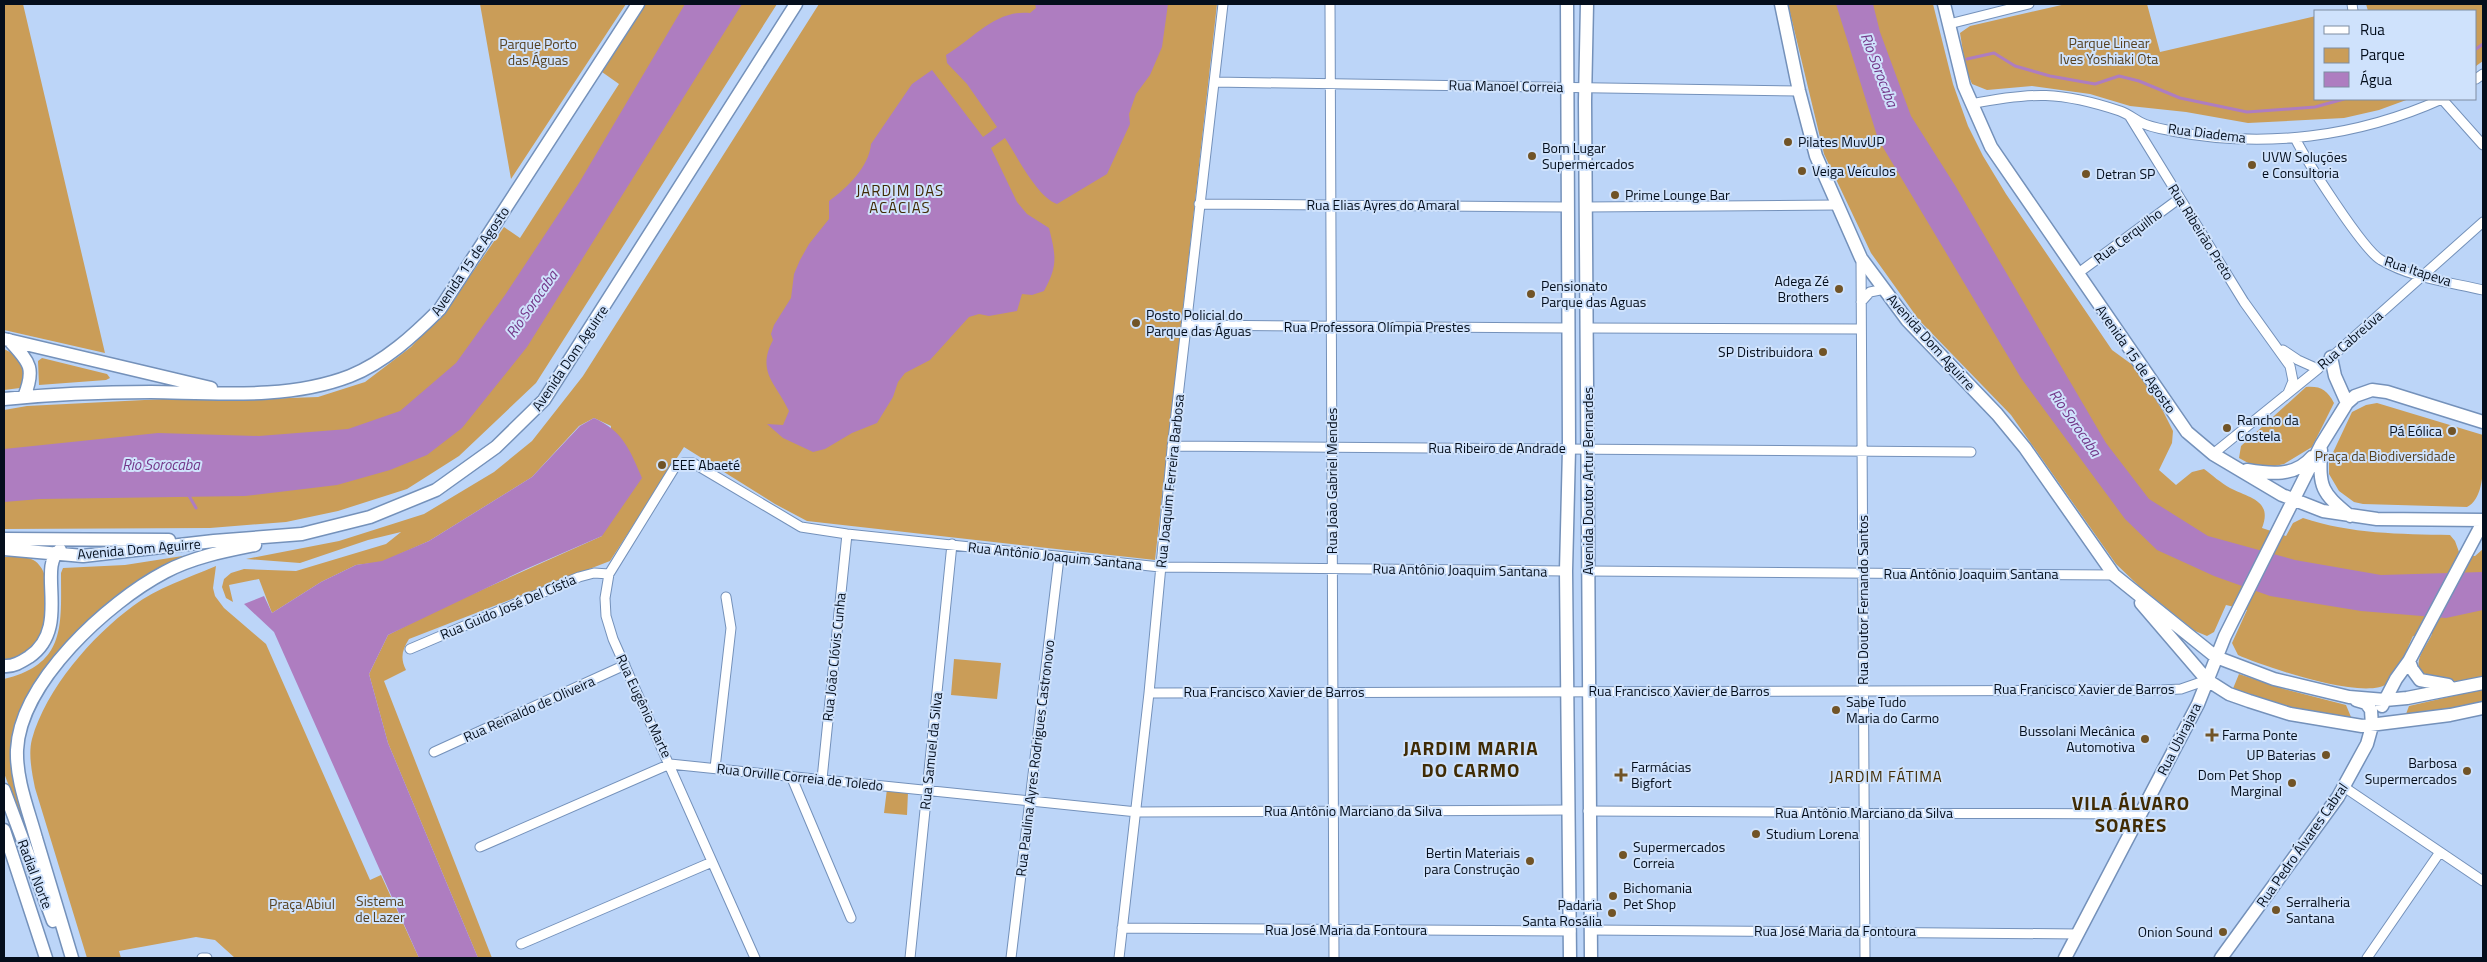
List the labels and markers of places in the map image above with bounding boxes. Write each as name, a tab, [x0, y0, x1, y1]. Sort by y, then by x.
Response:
place label: Pilates MuvUP	[1798, 131, 1884, 152]
marker: Pilates MuvUP	[1782, 136, 1794, 148]
place label: Bom Lugar Supermercados	[1542, 137, 1634, 174]
place label: UVW Soluções e Consultoria	[2262, 146, 2347, 183]
marker: Bom Lugar Supermercados	[1526, 150, 1538, 162]
marker: UVW Soluções e Consultoria	[2246, 159, 2258, 171]
place label: Veiga Veículos	[1812, 160, 1896, 181]
place label: Detran SP	[2096, 163, 2155, 184]
marker: Veiga Veículos	[1796, 165, 1808, 177]
marker: Detran SP	[2080, 168, 2092, 180]
place label: Prime Lounge Bar	[1625, 184, 1730, 205]
marker: Prime Lounge Bar	[1609, 189, 1621, 201]
place label: Adega Zé Brothers	[1775, 270, 1829, 307]
place label: Pensionato Parque das Aguas	[1541, 275, 1646, 312]
marker: Adega Zé Brothers	[1833, 283, 1845, 295]
marker: Pensionato Parque das Aguas	[1525, 288, 1537, 300]
place label: Posto Policial do Parque das Águas	[1146, 304, 1251, 341]
marker: Posto Policial do Parque das Águas	[1130, 317, 1142, 329]
place label: SP Distribuidora	[1718, 341, 1813, 362]
marker: SP Distribuidora	[1817, 346, 1829, 358]
place label: Rancho da Costela	[2237, 409, 2299, 446]
place label: Pá Eólica	[2389, 420, 2442, 441]
marker: Rancho da Costela	[2221, 422, 2233, 434]
marker: Pá Eólica	[2446, 425, 2458, 437]
place label: EEE Abaeté	[672, 454, 740, 475]
marker: EEE Abaeté	[656, 459, 668, 471]
place label: Sabe Tudo Maria do Carmo	[1846, 691, 1939, 728]
marker: Sabe Tudo Maria do Carmo	[1830, 704, 1842, 716]
place label: Bussolani Mecânica Automotiva	[2019, 720, 2135, 757]
place label: Farma Ponte	[2222, 724, 2298, 745]
marker: Farma Ponte	[2206, 729, 2218, 741]
marker: Bussolani Mecânica Automotiva	[2139, 733, 2151, 745]
place label: UP Baterias	[2247, 744, 2316, 765]
marker: UP Baterias	[2320, 749, 2332, 761]
place label: Barbosa Supermercados	[2365, 752, 2457, 789]
place label: Farmácias Bigfort	[1631, 756, 1691, 793]
place label: Dom Pet Shop Marginal	[2198, 764, 2282, 801]
marker: Barbosa Supermercados	[2461, 765, 2473, 777]
marker: Farmácias Bigfort	[1615, 769, 1627, 781]
marker: Dom Pet Shop Marginal	[2286, 777, 2298, 789]
place label: Studium Lorena	[1766, 823, 1859, 844]
marker: Studium Lorena	[1750, 828, 1762, 840]
place label: Supermercados Correia	[1633, 836, 1725, 873]
place label: Bertin Materiais para Construção	[1424, 842, 1520, 879]
marker: Supermercados Correia	[1617, 849, 1629, 861]
marker: Bertin Materiais para Construção	[1524, 855, 1536, 867]
place label: Bichomania Pet Shop	[1623, 877, 1692, 914]
marker: Bichomania Pet Shop	[1607, 890, 1619, 902]
place label: Serralheria Santana	[2286, 891, 2350, 928]
place label: Padaria Santa Rosália	[1522, 894, 1602, 931]
marker: Serralheria Santana	[2270, 904, 2282, 916]
marker: Padaria Santa Rosália	[1606, 907, 1618, 919]
place label: Onion Sound	[2138, 921, 2213, 942]
marker: Onion Sound	[2217, 926, 2229, 938]

